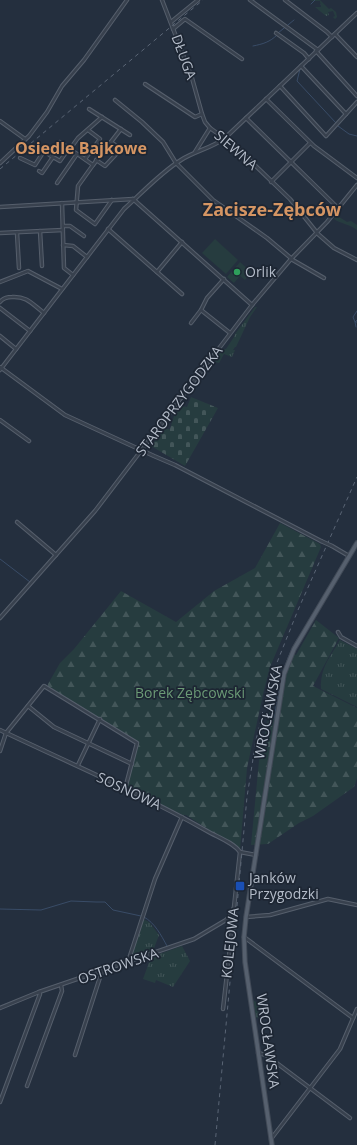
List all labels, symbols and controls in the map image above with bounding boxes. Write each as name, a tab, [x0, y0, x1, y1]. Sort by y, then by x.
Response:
street label: DŁUGA	[168, 32, 201, 82]
street label: SIEWNA	[211, 125, 262, 174]
district label: Osiedle Bajkowe	[15, 137, 147, 159]
district label: Zacisze-Zębców	[203, 197, 342, 221]
place label: Orlik	[245, 262, 277, 281]
marker: Orlik	[232, 267, 242, 277]
street label: STAROPRZYGODZKA	[131, 342, 226, 460]
street label: WROCŁAWSKA	[249, 663, 286, 761]
park label: Borek Zębcowski	[135, 683, 245, 702]
street label: SOSNOWA	[94, 767, 165, 814]
place label: Janków Przygodzki	[247, 868, 319, 903]
marker: Janków Przygodzki	[234, 880, 246, 892]
street label: KOLEJOWA	[216, 907, 243, 979]
street label: OSTROWSKA	[75, 943, 161, 988]
street label: WROCŁAWSKA	[252, 992, 285, 1090]

